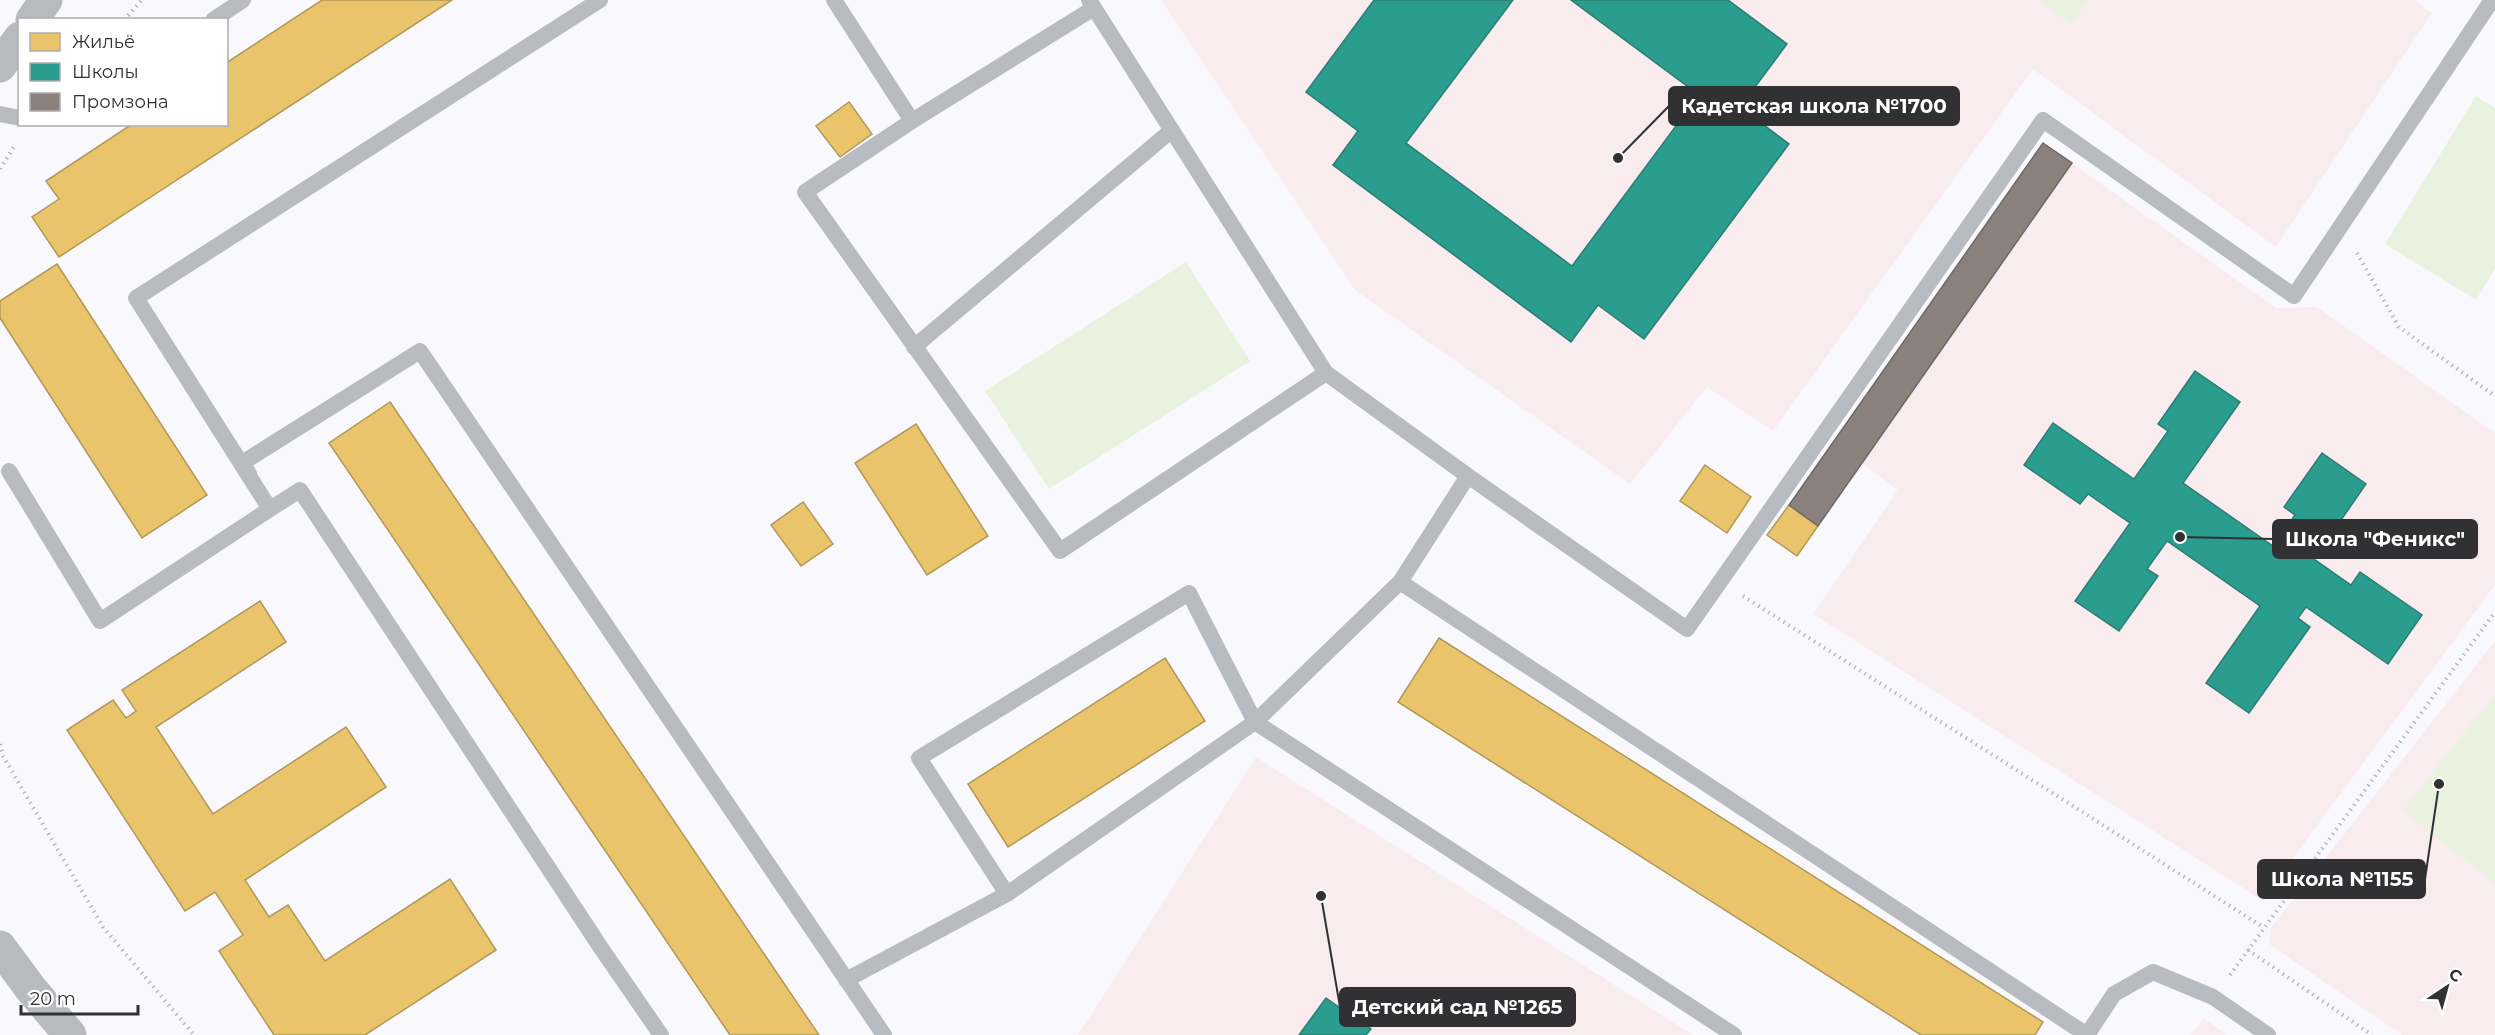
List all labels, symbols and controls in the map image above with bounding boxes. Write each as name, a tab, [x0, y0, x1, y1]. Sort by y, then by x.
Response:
legend	[18, 18, 228, 126]
text: Жильё	[72, 31, 135, 53]
text: Школы	[72, 61, 139, 83]
callout: Кадетская школа №1700	[1669, 87, 1959, 125]
text: Промзона	[72, 91, 169, 113]
text: Кадетская школа №1700	[1681, 94, 1947, 118]
callout: Школа "Феникс"	[2273, 520, 2477, 558]
text: Школа "Феникс"	[2285, 527, 2465, 551]
callout: Школа №1155	[2258, 860, 2425, 898]
text: Школа №1155	[2271, 867, 2413, 891]
north arrow	[2417, 957, 2477, 1017]
text: С	[2445, 964, 2466, 987]
scale bar	[21, 978, 138, 1016]
text: 20 m	[30, 988, 76, 1010]
callout: Детский сад №1265	[1340, 988, 1575, 1026]
text: Детский сад №1265	[1352, 995, 1562, 1019]

